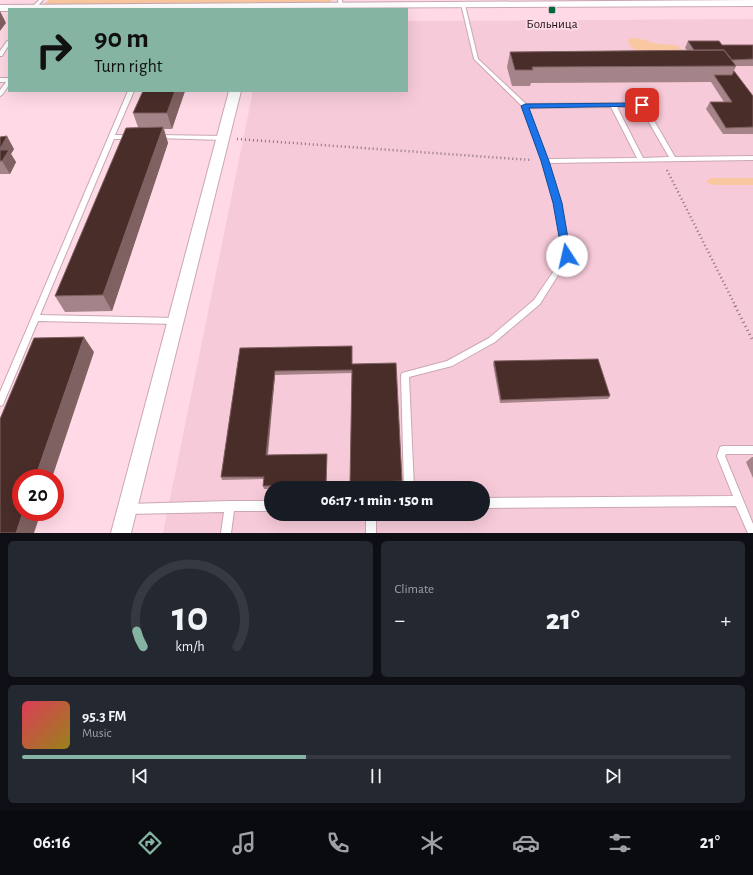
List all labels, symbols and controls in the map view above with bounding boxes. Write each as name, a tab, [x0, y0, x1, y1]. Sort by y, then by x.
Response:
marker: Больница	[547, 5, 557, 15]
place label: Больница	[526, 18, 578, 31]
icon: right	[28, 24, 80, 76]
text: 90 m	[94, 25, 149, 53]
text: Turn right	[94, 58, 163, 76]
pin	[625, 88, 659, 122]
icon: arrive	[631, 94, 653, 116]
position arrow	[546, 235, 588, 277]
speed limit sign: 20	[12, 469, 64, 521]
text: 06:17 · 1 min · 150 m	[321, 493, 433, 508]
text: Climate	[395, 583, 434, 596]
text: 10	[172, 597, 209, 638]
text: 21°	[546, 605, 580, 635]
text: −	[395, 609, 405, 631]
text: +	[720, 609, 731, 631]
text: km/h	[176, 640, 205, 654]
text: 95.3 FM	[82, 709, 127, 724]
text: Music	[82, 727, 112, 740]
icon: previous	[129, 765, 151, 787]
icon: pause	[365, 765, 387, 787]
icon: next	[602, 765, 624, 787]
icon: directions	[136, 829, 164, 857]
icon: music	[230, 829, 258, 857]
icon: phone	[324, 829, 352, 857]
icon: climate	[418, 829, 446, 857]
icon: car	[512, 829, 540, 857]
icon: filters	[606, 829, 634, 857]
text: 06:16	[33, 834, 70, 852]
text: 21°	[700, 834, 720, 852]

